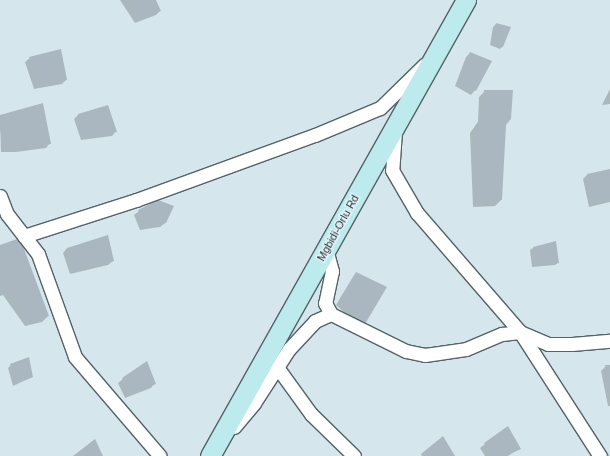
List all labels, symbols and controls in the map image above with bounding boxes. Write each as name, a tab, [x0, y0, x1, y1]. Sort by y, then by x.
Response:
street label: Mgbidi-Orlu Rd	[314, 192, 362, 264]

